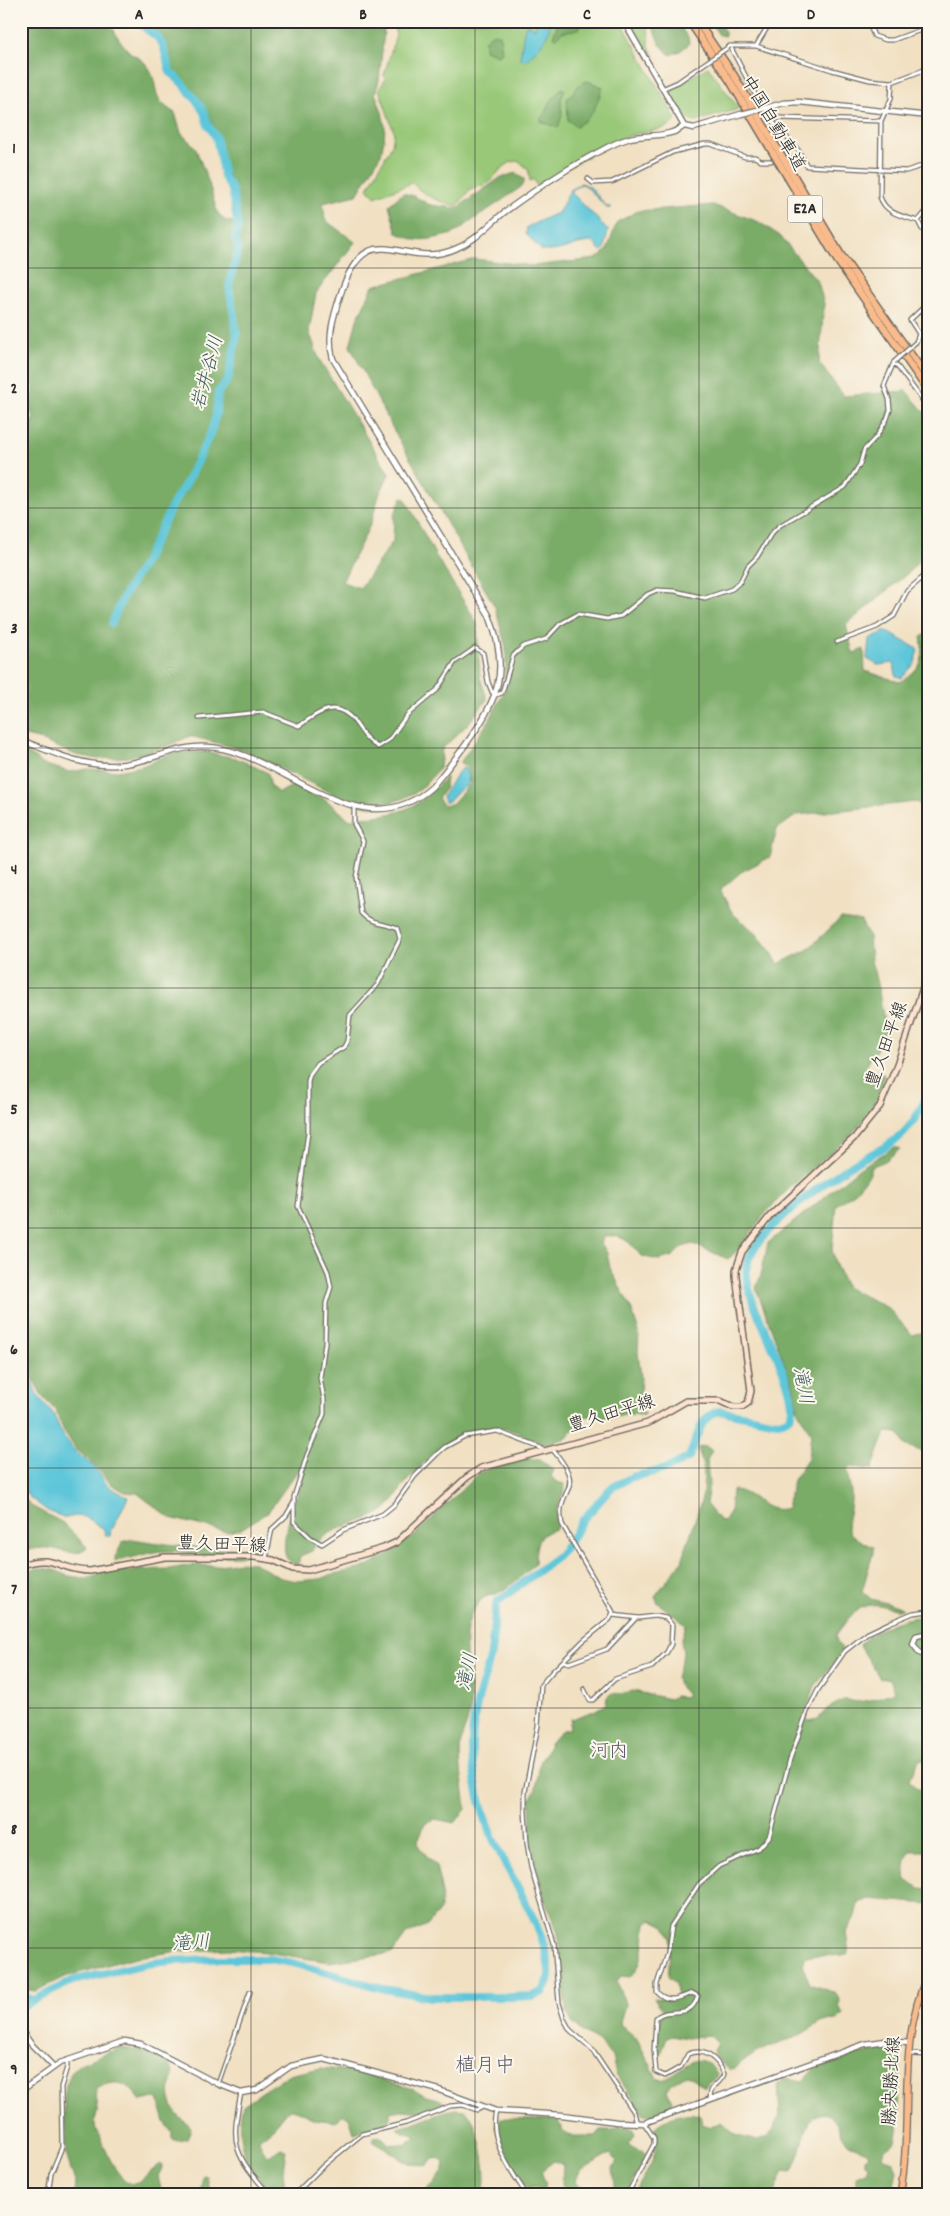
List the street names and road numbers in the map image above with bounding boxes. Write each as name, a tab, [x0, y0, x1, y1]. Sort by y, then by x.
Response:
street label: 中国自動車道	[733, 71, 811, 177]
road number: E2A	[788, 195, 822, 222]
street label: 豊久田平線	[861, 998, 915, 1092]
street label: 豊久田平線	[565, 1390, 659, 1440]
street label: 豊久田平線	[177, 1532, 267, 1560]
street label: 勝央勝北線	[878, 2035, 908, 2127]

